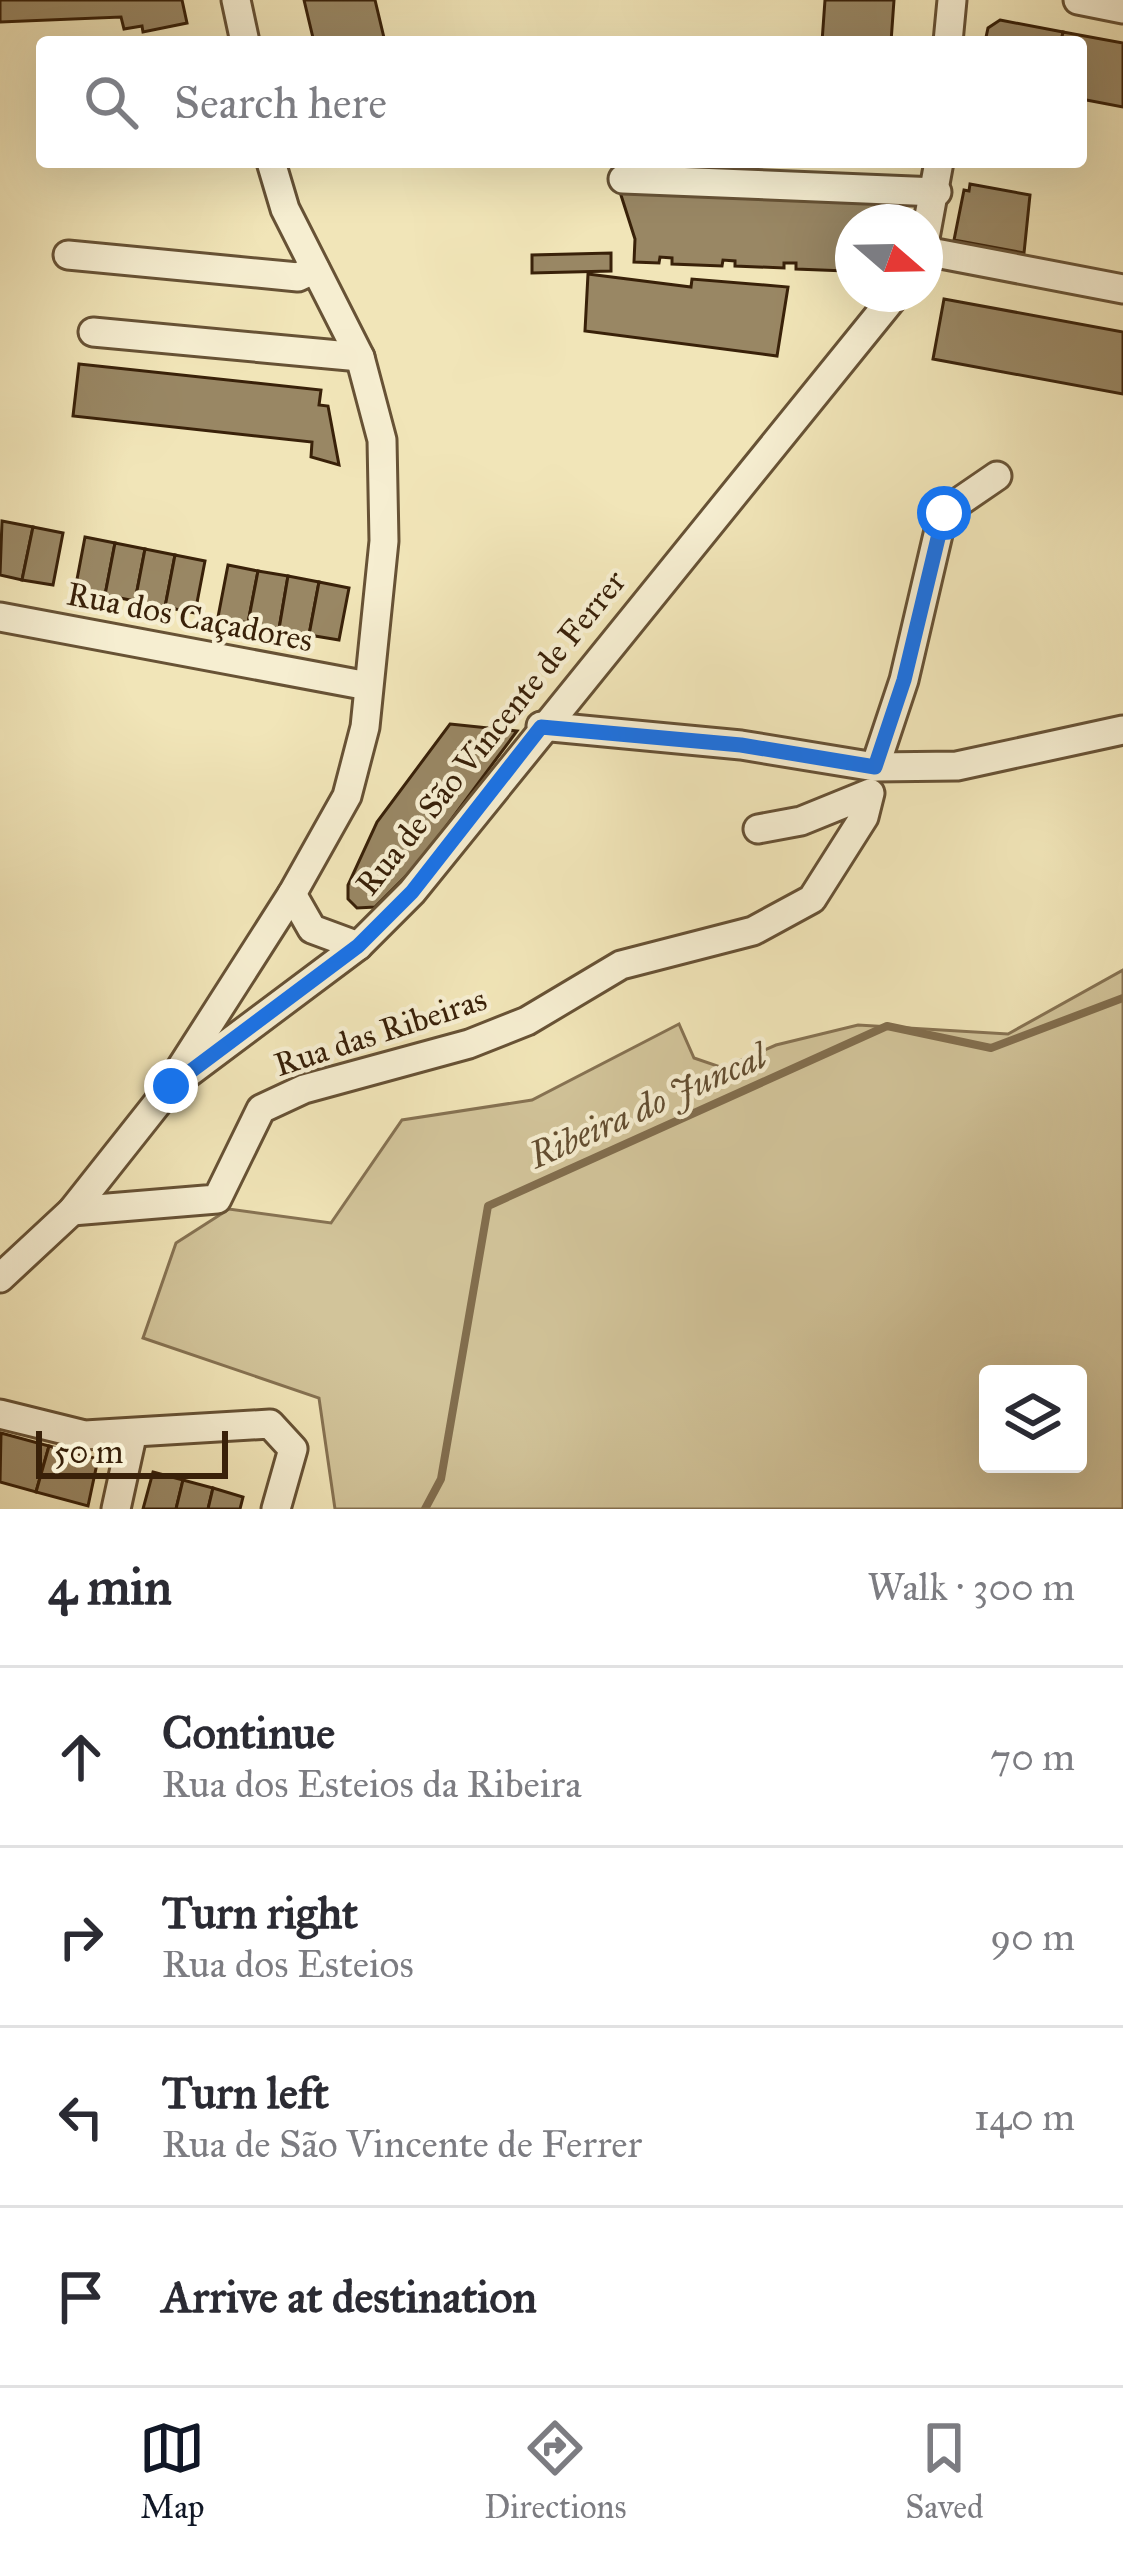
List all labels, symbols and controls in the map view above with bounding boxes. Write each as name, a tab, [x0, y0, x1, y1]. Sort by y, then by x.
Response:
search box	[36, 36, 1087, 168]
icon: search	[78, 69, 144, 135]
text: Search here	[174, 75, 387, 130]
north arrow	[835, 204, 943, 312]
route start	[917, 486, 971, 540]
street label: Rua de São Vincente de Ferrer	[347, 562, 635, 903]
street label: Rua dos Caçadores	[63, 574, 316, 660]
street label: Rua das Ribeiras	[269, 979, 491, 1085]
water label: Ribeira do Juncal	[520, 1033, 776, 1179]
route end	[144, 1059, 198, 1113]
map controls	[979, 1365, 1087, 1473]
button: layers	[979, 1365, 1087, 1473]
scale bar	[36, 1425, 228, 1478]
text: 50 m	[54, 1432, 123, 1472]
text: 4 min	[48, 1556, 172, 1618]
text: Walk · 300 m	[867, 1563, 1075, 1611]
text: Continue	[162, 1705, 335, 1760]
icon: ahead	[48, 1724, 114, 1790]
text: 70 m	[990, 1733, 1075, 1781]
text: Rua dos Esteios da Ribeira	[162, 1760, 582, 1808]
text: Turn right	[162, 1885, 358, 1940]
icon: right	[48, 1904, 114, 1970]
text: 90 m	[990, 1913, 1075, 1961]
text: Rua dos Esteios	[162, 1940, 414, 1988]
text: Turn left	[162, 2065, 329, 2120]
icon: left	[48, 2084, 114, 2150]
text: 140 m	[974, 2093, 1075, 2141]
text: Rua de São Vincente de Ferrer	[162, 2120, 642, 2168]
icon: arrive	[48, 2264, 114, 2330]
text: Arrive at destination	[162, 2269, 537, 2324]
tab: Map	[139, 2415, 205, 2527]
tab: Directions	[484, 2415, 626, 2527]
tab: Saved	[905, 2415, 984, 2527]

